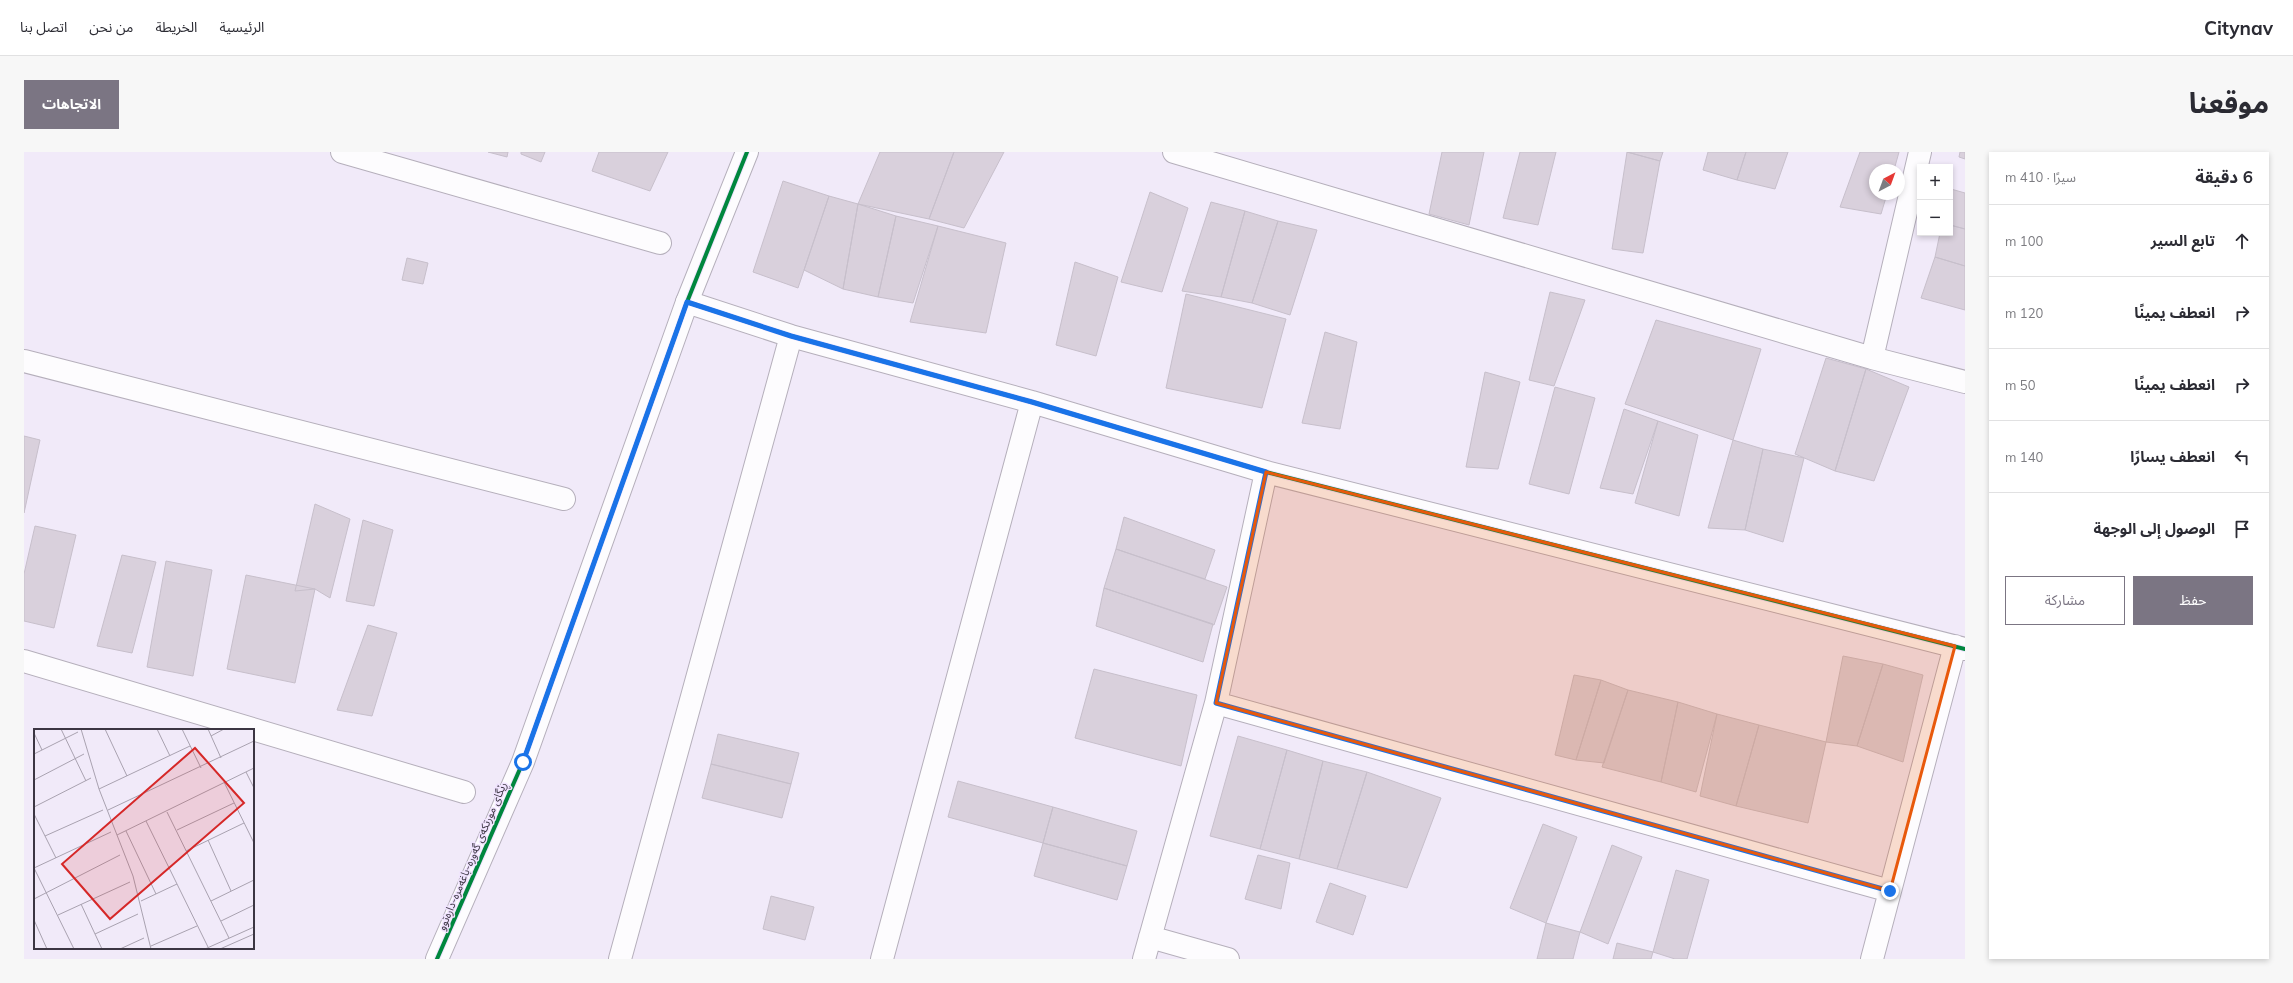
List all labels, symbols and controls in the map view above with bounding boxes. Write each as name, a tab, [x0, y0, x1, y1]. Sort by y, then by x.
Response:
text: Citynav	[2204, 16, 2273, 40]
text: اتصل بنا	[20, 18, 67, 36]
text: من نحن	[89, 18, 133, 36]
text: الخريطة	[155, 18, 197, 36]
text: الرئيسية	[219, 18, 264, 36]
button: الاتجاهات	[24, 80, 119, 129]
text: موقعنا	[2189, 85, 2269, 120]
north arrow	[1869, 164, 1905, 200]
map controls	[1917, 164, 1953, 236]
button: +	[1917, 164, 1953, 200]
text: 6 دقيقة	[2195, 166, 2253, 187]
text: سيرًا · 410 m	[2005, 169, 2076, 185]
button: −	[1917, 200, 1953, 236]
icon: ahead	[2231, 230, 2253, 252]
text: تابع السير	[2151, 231, 2215, 250]
text: 100 m	[2005, 233, 2043, 249]
icon: right	[2231, 302, 2253, 324]
text: انعطف يمينًا	[2134, 303, 2215, 322]
text: 120 m	[2005, 305, 2043, 321]
icon: right	[2231, 374, 2253, 396]
text: انعطف يمينًا	[2134, 375, 2215, 394]
text: 50 m	[2005, 377, 2035, 393]
icon: left	[2231, 446, 2253, 468]
text: انعطف يسارًا	[2130, 447, 2215, 466]
text: 140 m	[2005, 449, 2043, 465]
icon: arrive	[2231, 518, 2253, 540]
text: الوصول إلى الوجهة	[2094, 519, 2215, 538]
button: مشاركة	[2005, 576, 2125, 625]
button: حفظ	[2133, 576, 2253, 625]
inset map	[34, 729, 254, 949]
route start	[514, 753, 532, 771]
street label: ڕێگای مورتکەی گەورە-باغەمرە-دارەتوو	[434, 780, 512, 933]
route end	[1881, 882, 1899, 900]

